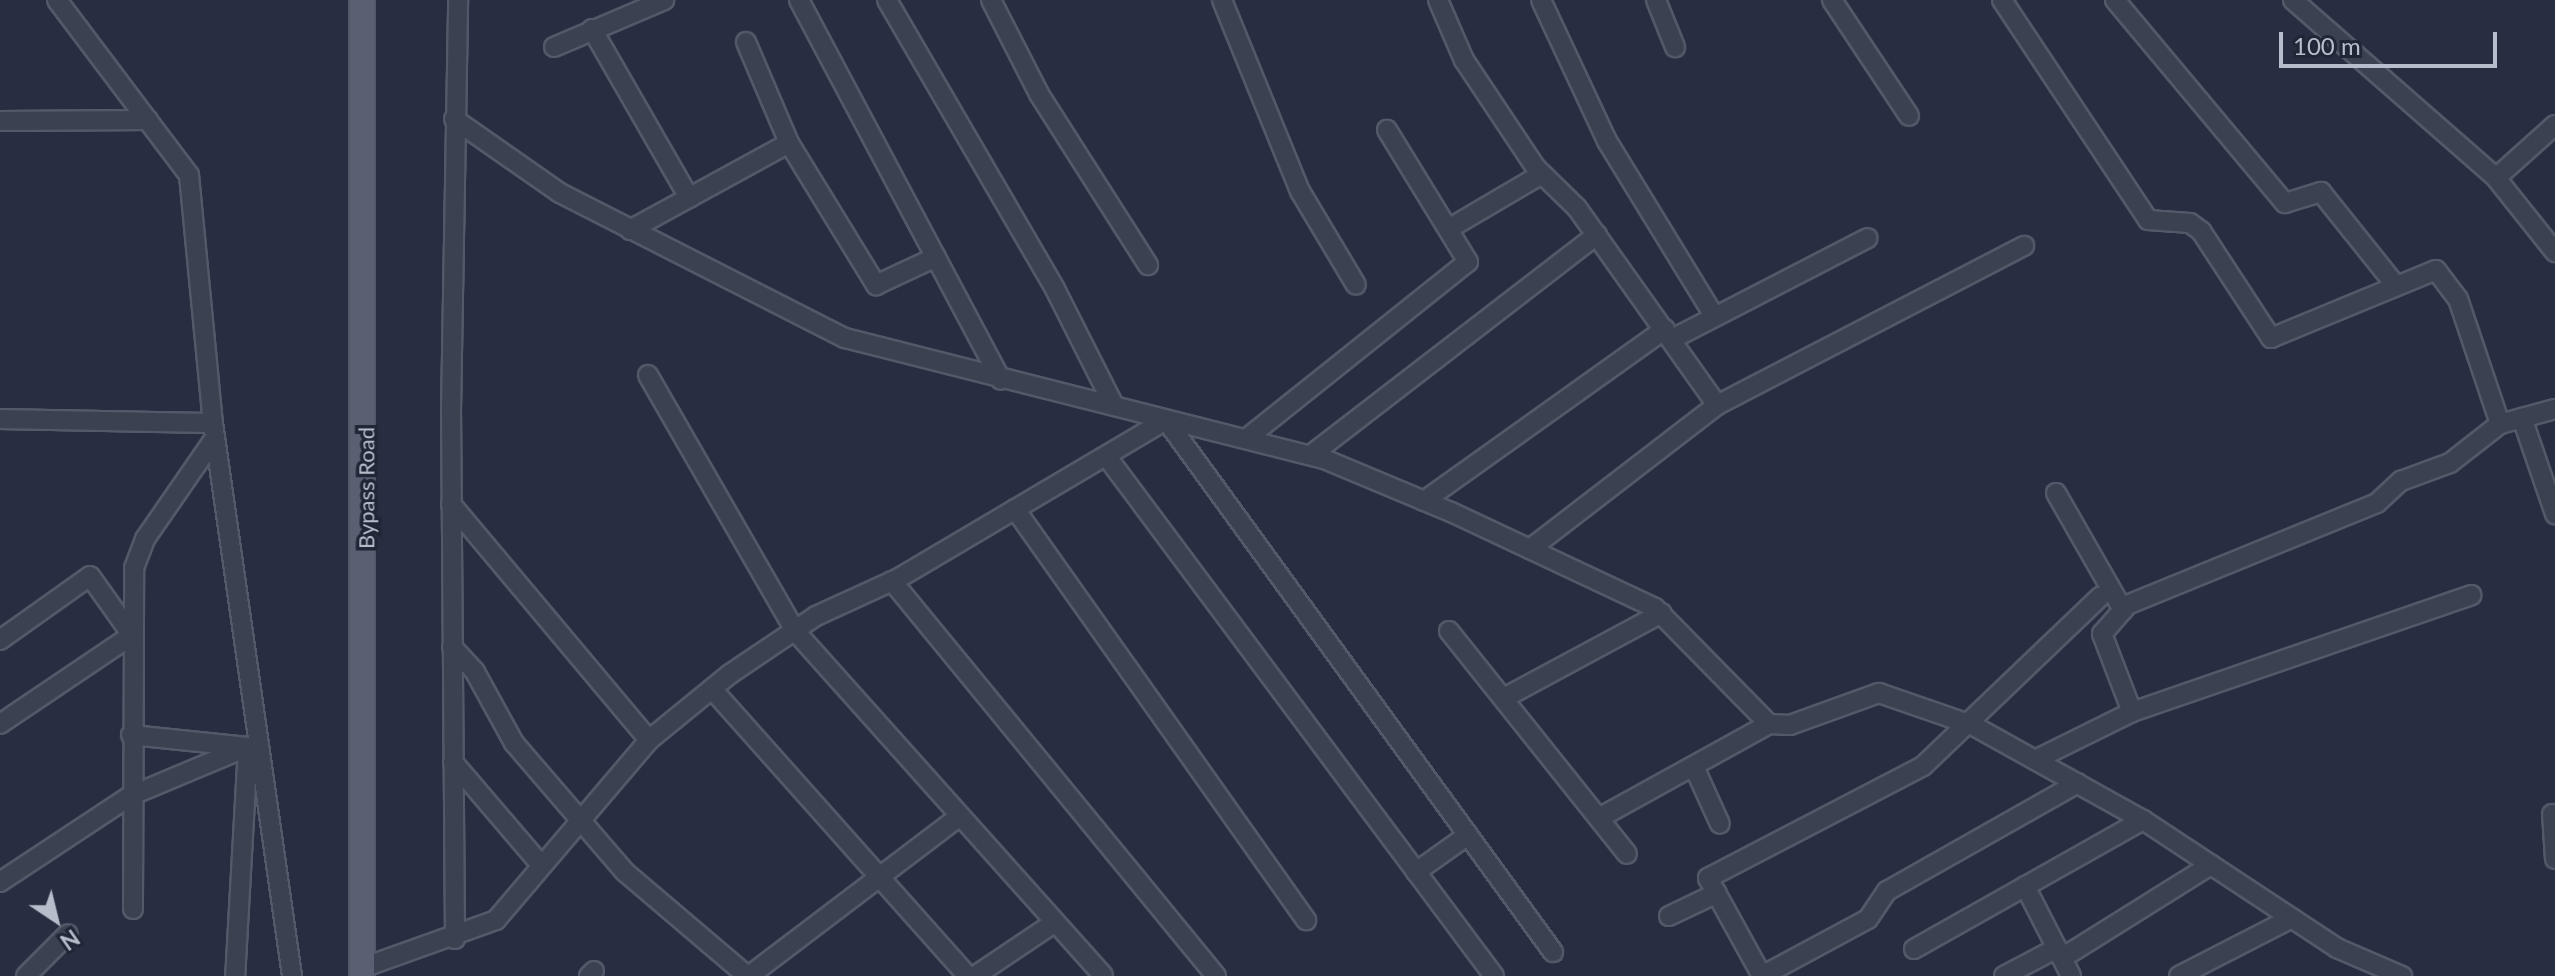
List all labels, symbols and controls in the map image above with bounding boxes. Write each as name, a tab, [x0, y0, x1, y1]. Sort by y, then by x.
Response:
scale bar	[2283, 16, 2501, 66]
text: 100 m	[2293, 31, 2361, 60]
street label: Bypass Road	[353, 427, 379, 549]
north arrow	[16, 880, 96, 960]
text: N	[55, 924, 85, 956]

